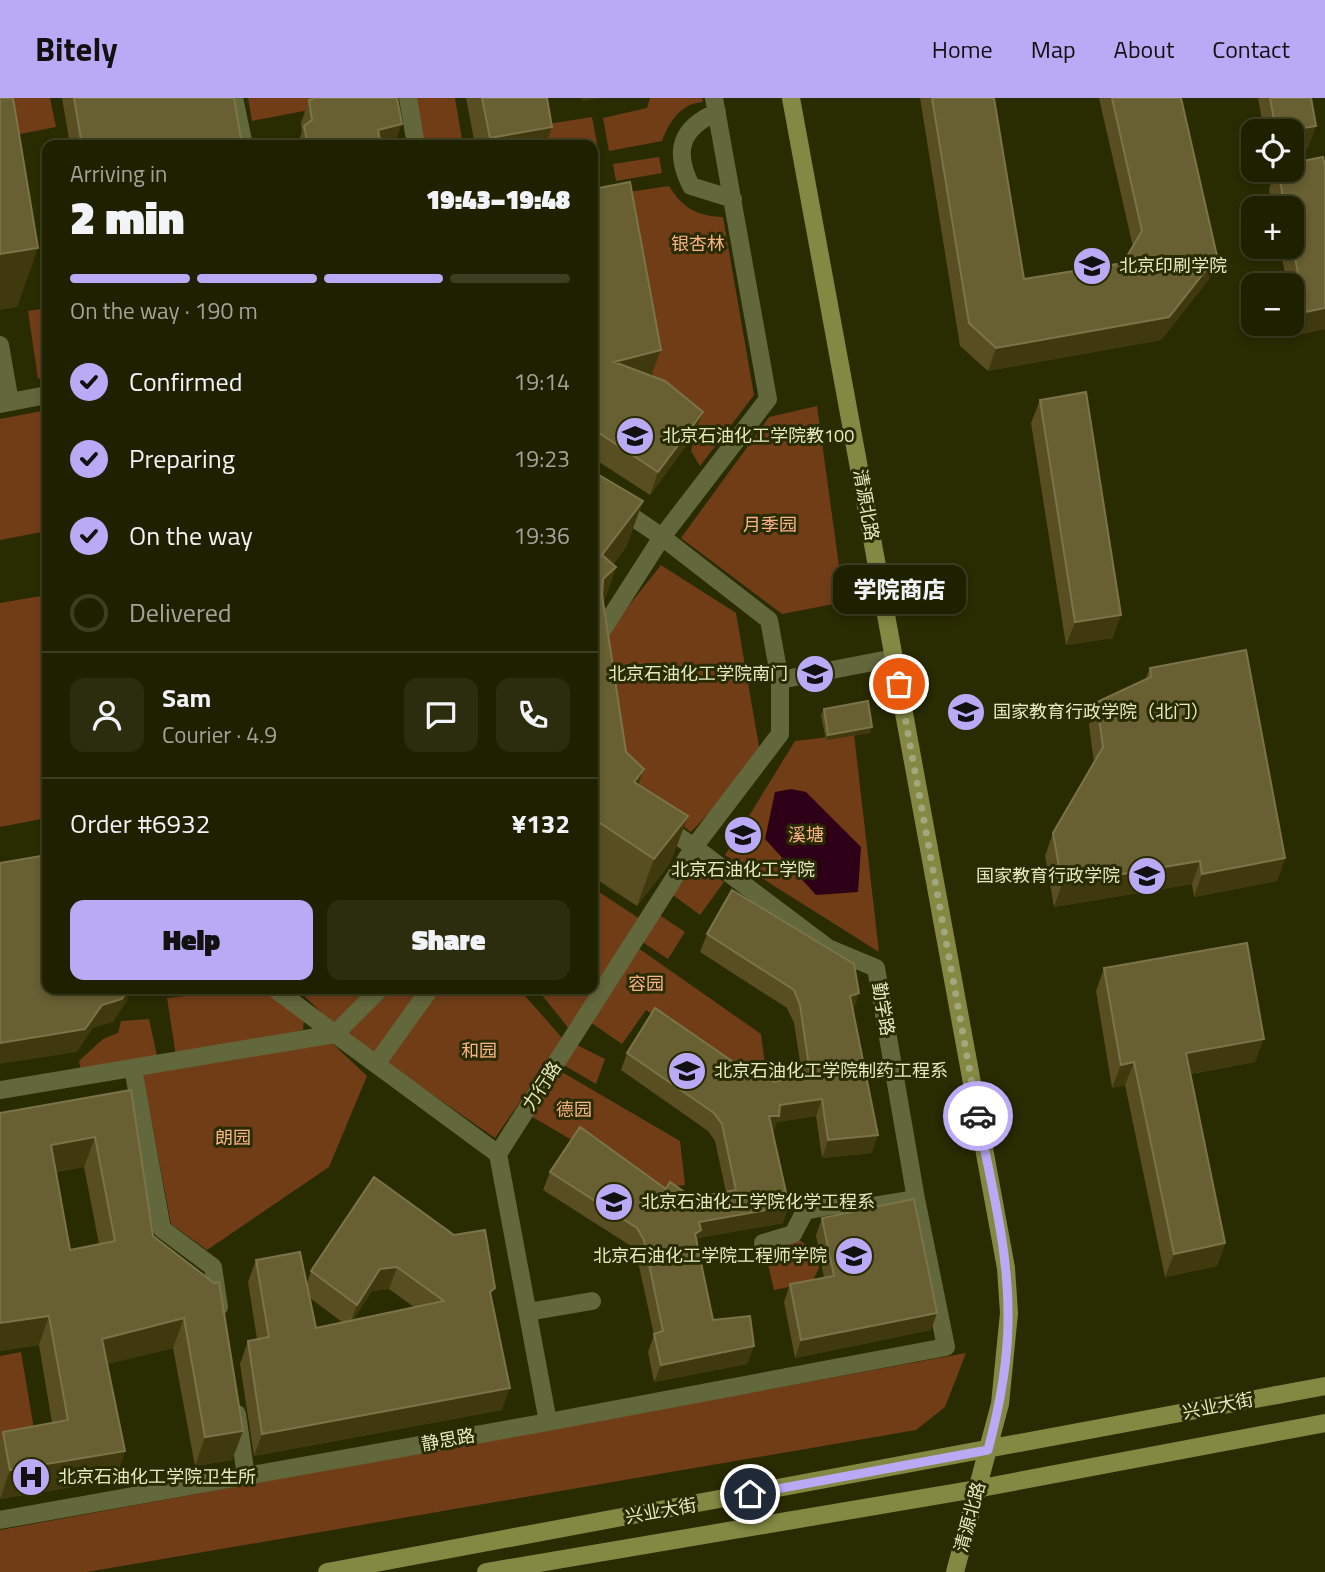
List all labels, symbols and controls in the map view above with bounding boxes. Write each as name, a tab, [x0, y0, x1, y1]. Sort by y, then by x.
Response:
text: Bitely	[35, 24, 118, 74]
text: Home	[932, 31, 993, 67]
text: Map	[1031, 31, 1076, 67]
text: About	[1114, 31, 1174, 67]
text: Contact	[1212, 31, 1290, 67]
map controls	[1241, 119, 1304, 336]
button: locate	[1241, 119, 1304, 182]
text: Arriving in	[70, 156, 167, 191]
text: 19:43–19:48	[426, 180, 570, 219]
text: 2 min	[70, 182, 184, 252]
button: +	[1241, 196, 1304, 259]
park label: 银杏林	[671, 230, 725, 257]
school or university icon: 北京印刷学院	[1071, 245, 1113, 287]
place label: 北京印刷学院	[1119, 252, 1227, 279]
button: −	[1241, 273, 1304, 336]
text: On the way · 190 m	[70, 293, 258, 328]
text: Confirmed	[129, 362, 243, 401]
icon: check	[70, 363, 108, 401]
text: 19:14	[513, 364, 570, 399]
school or university icon: 北京石油化工学院教100	[614, 415, 656, 457]
place label: 北京石油化工学院教100	[662, 422, 854, 449]
text: Preparing	[129, 439, 235, 478]
icon: check	[70, 440, 108, 478]
text: 19:23	[513, 441, 570, 476]
street label: 清源北路	[847, 467, 886, 543]
park label: 月季园	[743, 511, 797, 538]
text: On the way	[129, 516, 253, 555]
icon: check	[70, 517, 108, 555]
text: 19:36	[513, 518, 570, 553]
callout: 学院商店	[832, 565, 965, 614]
text: 学院商店	[854, 572, 946, 607]
text: Delivered	[129, 593, 232, 632]
school or university icon: 北京石油化工学院南门	[794, 653, 836, 695]
pin	[869, 654, 929, 714]
place label: 北京石油化工学院南门	[608, 660, 788, 687]
icon: bag	[880, 665, 918, 703]
button: person	[70, 678, 144, 752]
text: Sam	[162, 678, 211, 717]
button: chat	[404, 678, 478, 752]
button: phone	[496, 678, 570, 752]
school or university icon: 国家教育行政学院（北门）	[945, 691, 987, 733]
place label: 国家教育行政学院（北门）	[993, 698, 1209, 725]
text: Courier · 4.9	[162, 717, 277, 752]
text: Order #6932	[70, 804, 210, 843]
text: ¥132	[512, 804, 570, 843]
school or university icon: 北京石油化工学院	[722, 814, 764, 856]
park label: 溪塘	[788, 821, 824, 848]
school or university icon: 国家教育行政学院	[1126, 855, 1168, 897]
place label: 北京石油化工学院	[671, 856, 815, 883]
place label: 国家教育行政学院	[976, 862, 1120, 889]
button: Help	[70, 900, 313, 980]
button: Share	[327, 900, 570, 980]
park label: 容园	[628, 970, 664, 997]
street label: 勤学路	[866, 980, 901, 1038]
park label: 和园	[461, 1037, 497, 1064]
school or university icon: 北京石油化工学院制药工程系	[666, 1050, 708, 1092]
street label: 力行路	[516, 1056, 568, 1116]
place label: 北京石油化工学院制药工程系	[714, 1057, 948, 1084]
courier	[943, 1081, 1013, 1151]
park label: 德园	[556, 1096, 592, 1123]
icon: car	[959, 1097, 997, 1135]
park label: 朗园	[215, 1124, 251, 1151]
school or university icon: 北京石油化工学院化学工程系	[593, 1181, 635, 1223]
place label: 北京石油化工学院化学工程系	[641, 1188, 875, 1215]
school or university icon: 北京石油化工学院工程师学院	[833, 1235, 875, 1277]
place label: 北京石油化工学院工程师学院	[593, 1242, 827, 1269]
street label: 兴业大街	[1180, 1385, 1256, 1426]
street label: 静思路	[419, 1422, 477, 1457]
hospital icon: 北京石油化工学院卫生所	[10, 1456, 52, 1498]
place label: 北京石油化工学院卫生所	[58, 1463, 256, 1490]
pin	[720, 1464, 780, 1524]
icon: home	[731, 1475, 769, 1513]
street label: 清源北路	[947, 1479, 992, 1555]
street label: 兴业大街	[623, 1491, 699, 1530]

